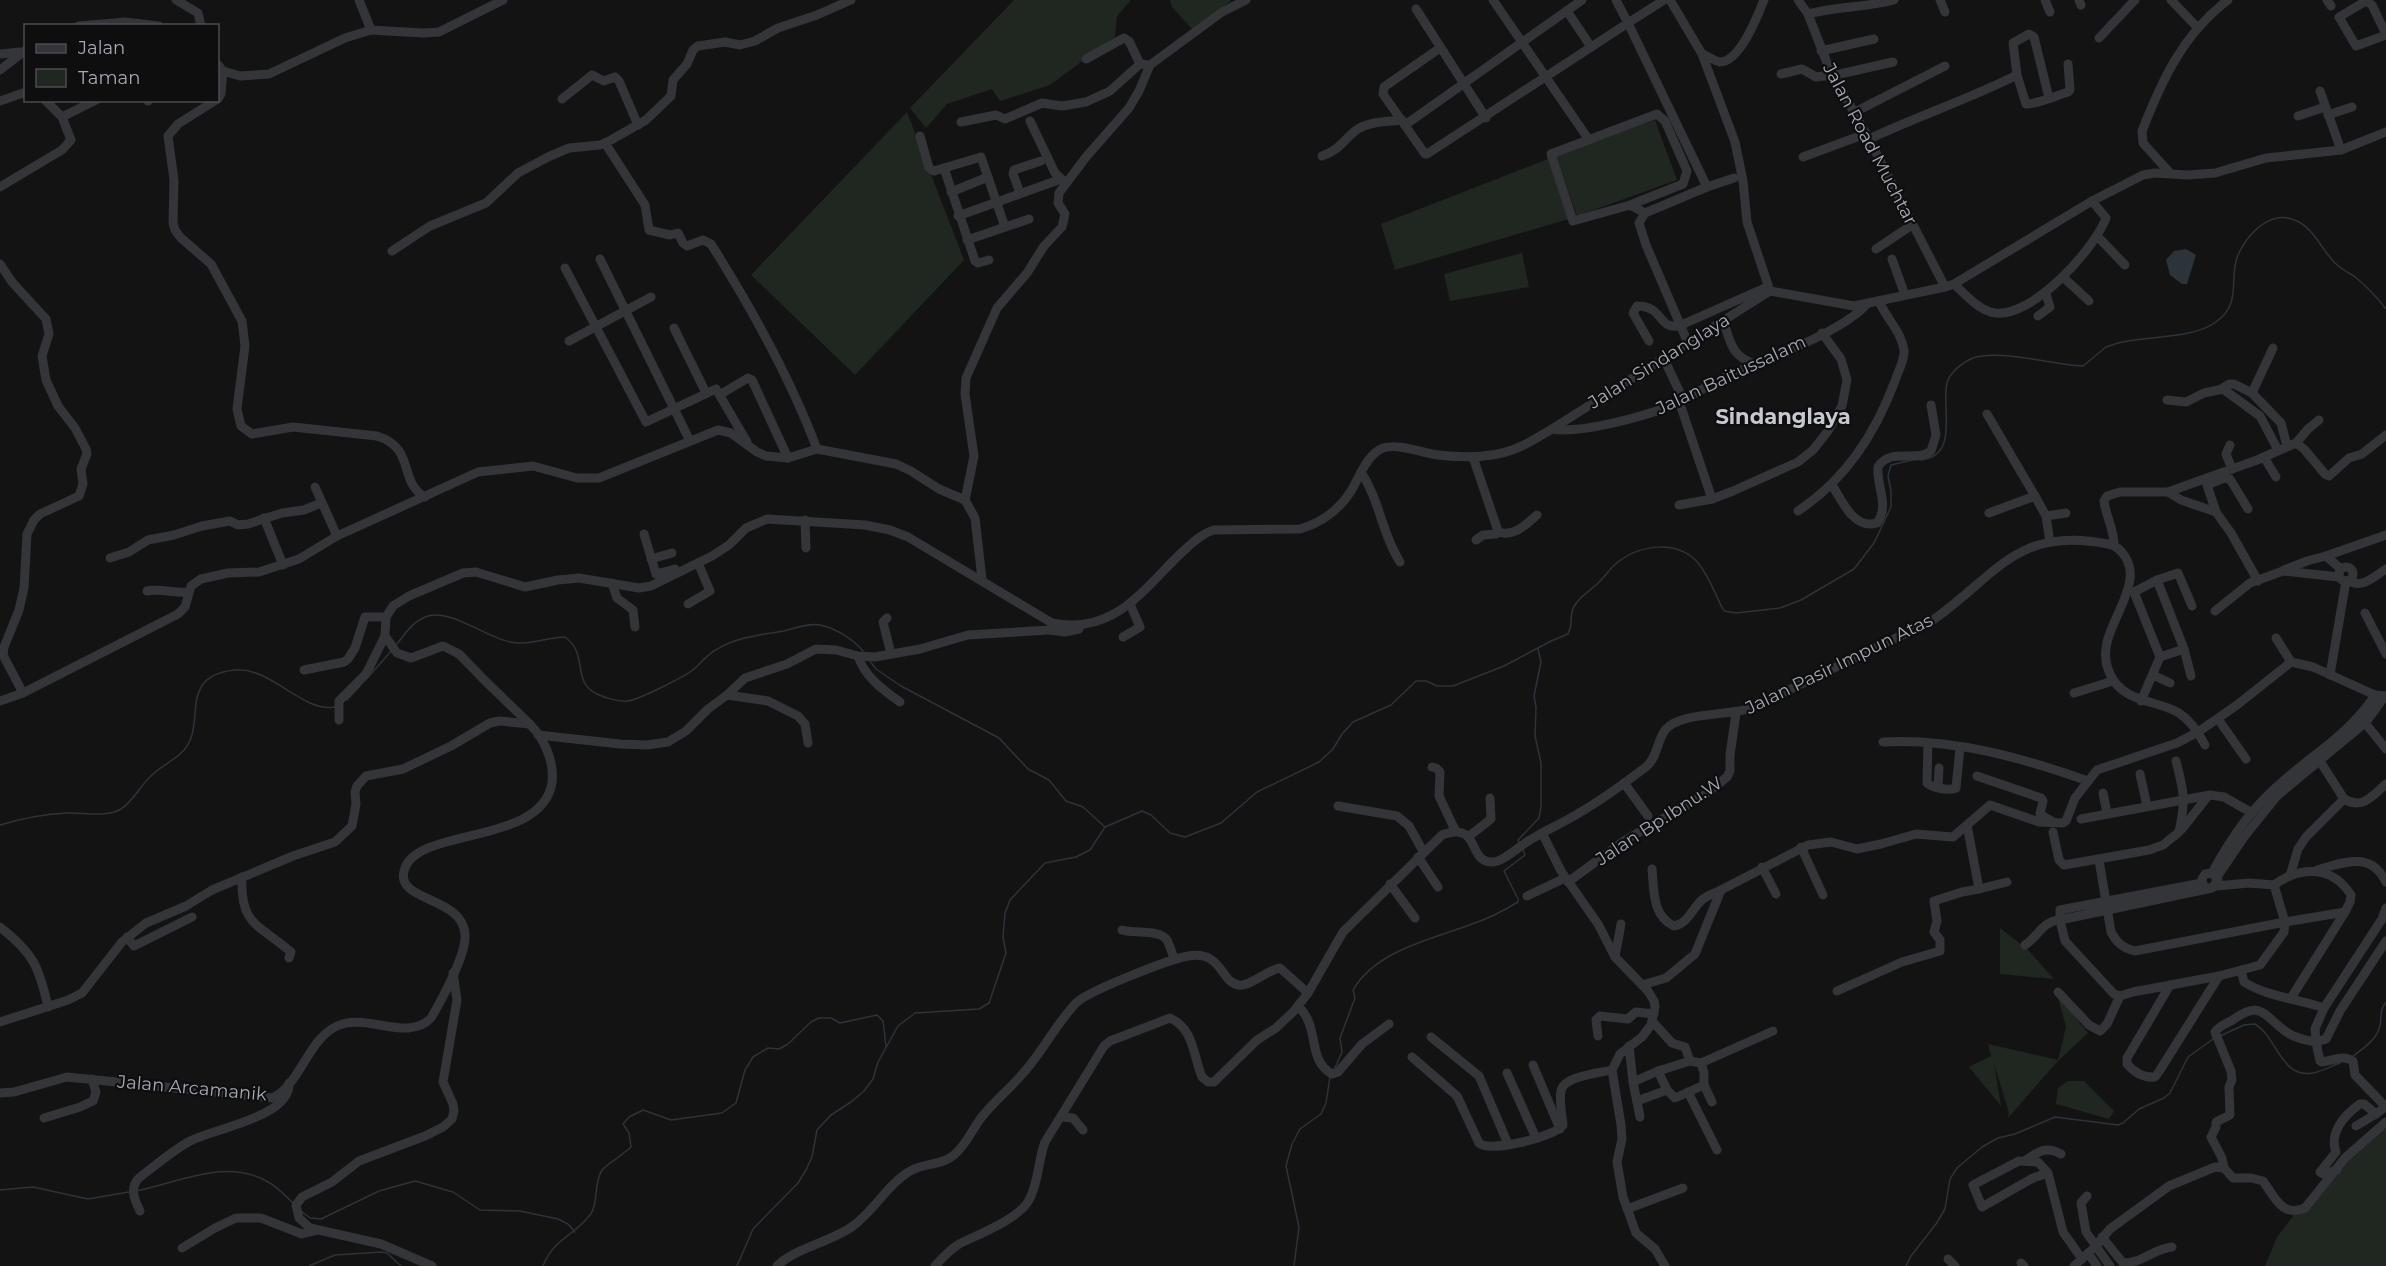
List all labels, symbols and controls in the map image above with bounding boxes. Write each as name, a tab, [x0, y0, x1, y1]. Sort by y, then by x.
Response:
legend	[24, 24, 219, 102]
text: Jalan	[77, 37, 125, 59]
street label: Jalan Road Muchtar	[1818, 58, 1922, 229]
text: Taman	[78, 67, 140, 89]
street label: Jalan Sindanglaya	[1583, 309, 1734, 414]
street label: Jalan Baitussalam	[1652, 331, 1810, 420]
district label: Sindanglaya	[1715, 404, 1851, 429]
street label: Jalan Pasir Impun Atas	[1741, 609, 1936, 719]
street label: Jalan Bp.Ibnu.W	[1591, 772, 1726, 871]
street label: Jalan Arcamanik	[115, 1070, 268, 1106]

